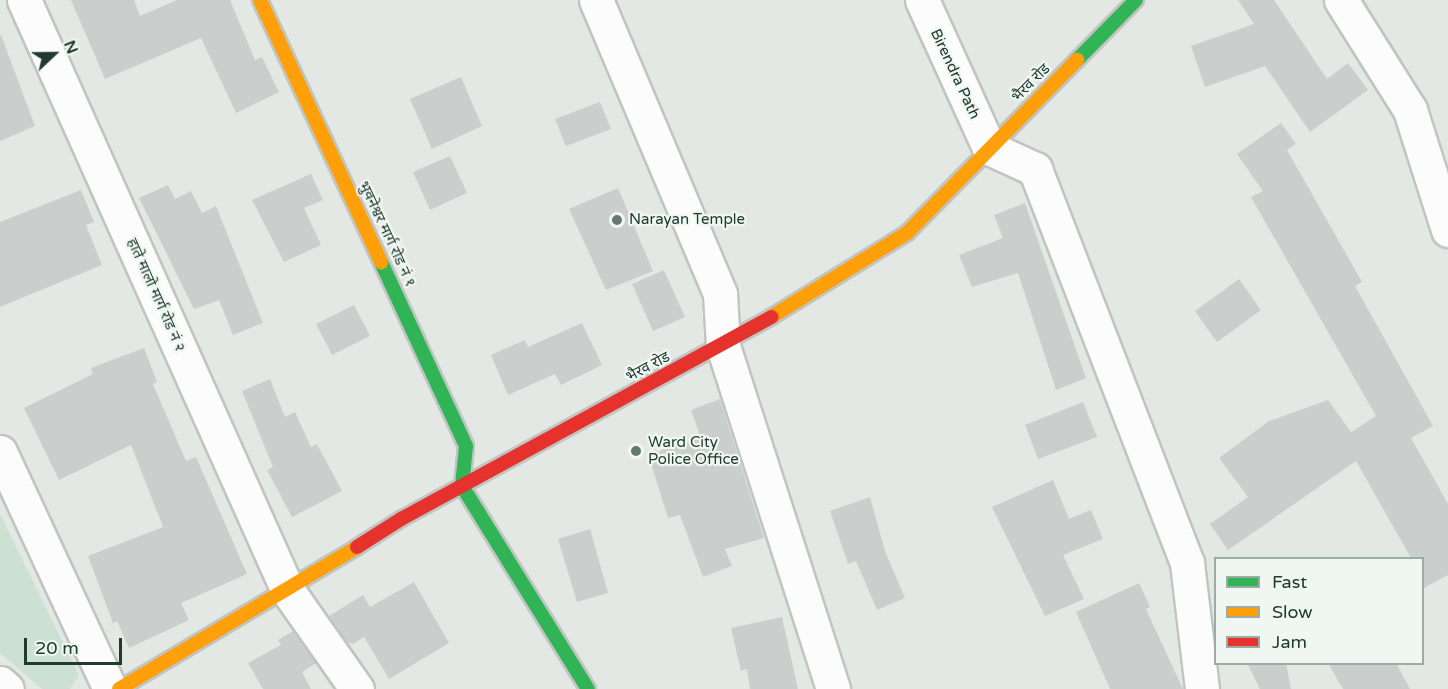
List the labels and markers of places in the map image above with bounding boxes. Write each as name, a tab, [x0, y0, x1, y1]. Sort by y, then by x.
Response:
place label: Narayan Temple	[629, 211, 745, 229]
marker: Narayan Temple	[610, 213, 624, 227]
place label: Ward City Police Office	[648, 433, 739, 468]
marker: Ward City Police Office	[629, 444, 643, 458]

